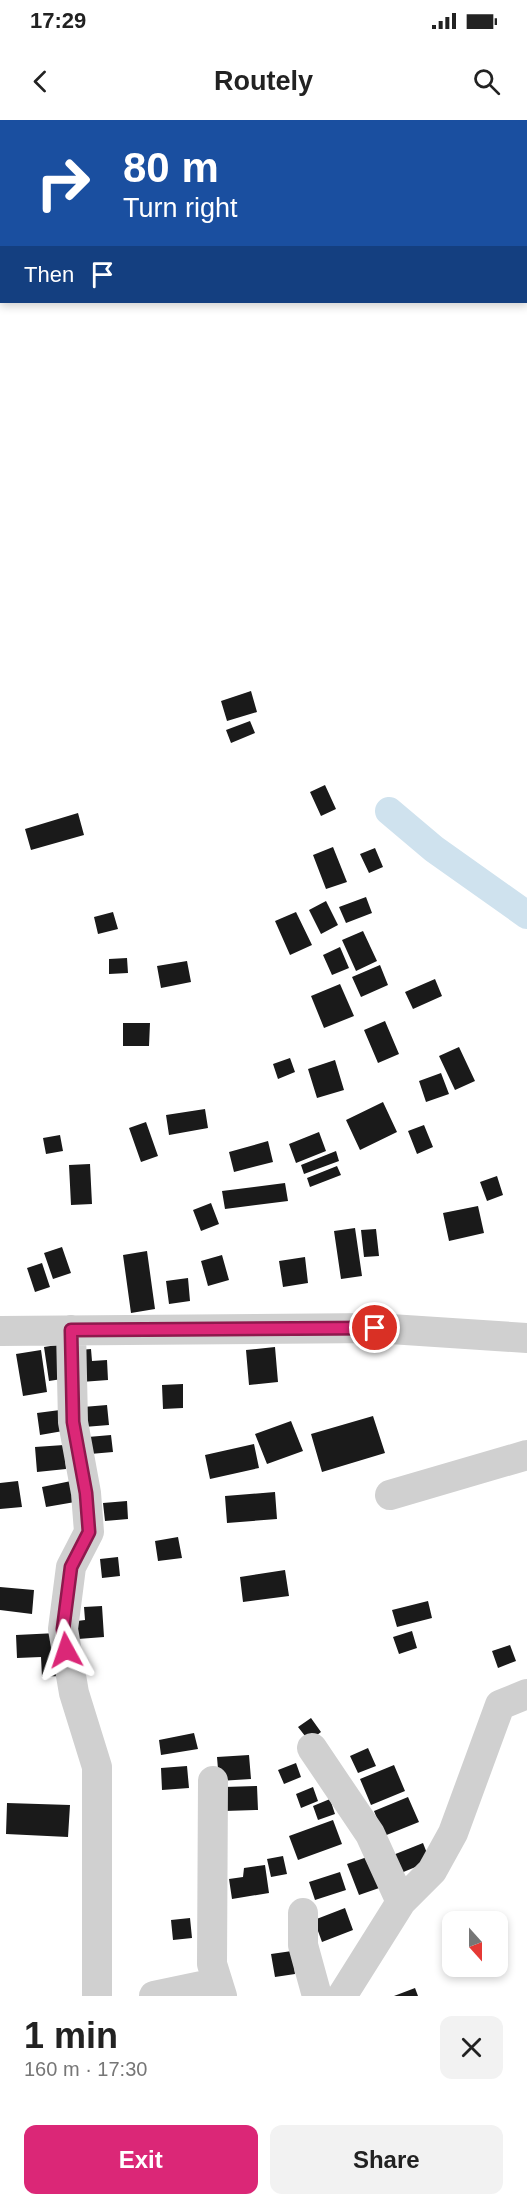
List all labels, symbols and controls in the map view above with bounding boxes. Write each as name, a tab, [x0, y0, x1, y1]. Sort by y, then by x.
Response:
text: 17:29	[30, 8, 86, 33]
icon: back	[24, 65, 57, 98]
icon: search	[470, 65, 503, 98]
text: Routely	[214, 66, 313, 96]
icon: right	[24, 144, 102, 222]
text: 80 m	[123, 144, 219, 191]
text: Turn right	[123, 193, 238, 223]
icon: arrive	[86, 258, 119, 291]
text: Then	[24, 262, 74, 287]
pin	[349, 1302, 400, 1353]
icon: arrive	[358, 1311, 391, 1344]
position arrow	[34, 1618, 98, 1682]
north arrow	[442, 1911, 508, 1977]
map controls	[442, 1911, 508, 1977]
text: 1 min	[24, 2015, 118, 2056]
button: close	[440, 2016, 503, 2079]
text: 160 m · 17:30	[24, 2058, 147, 2080]
button: Exit	[24, 2125, 258, 2194]
button: Share	[270, 2125, 503, 2194]

